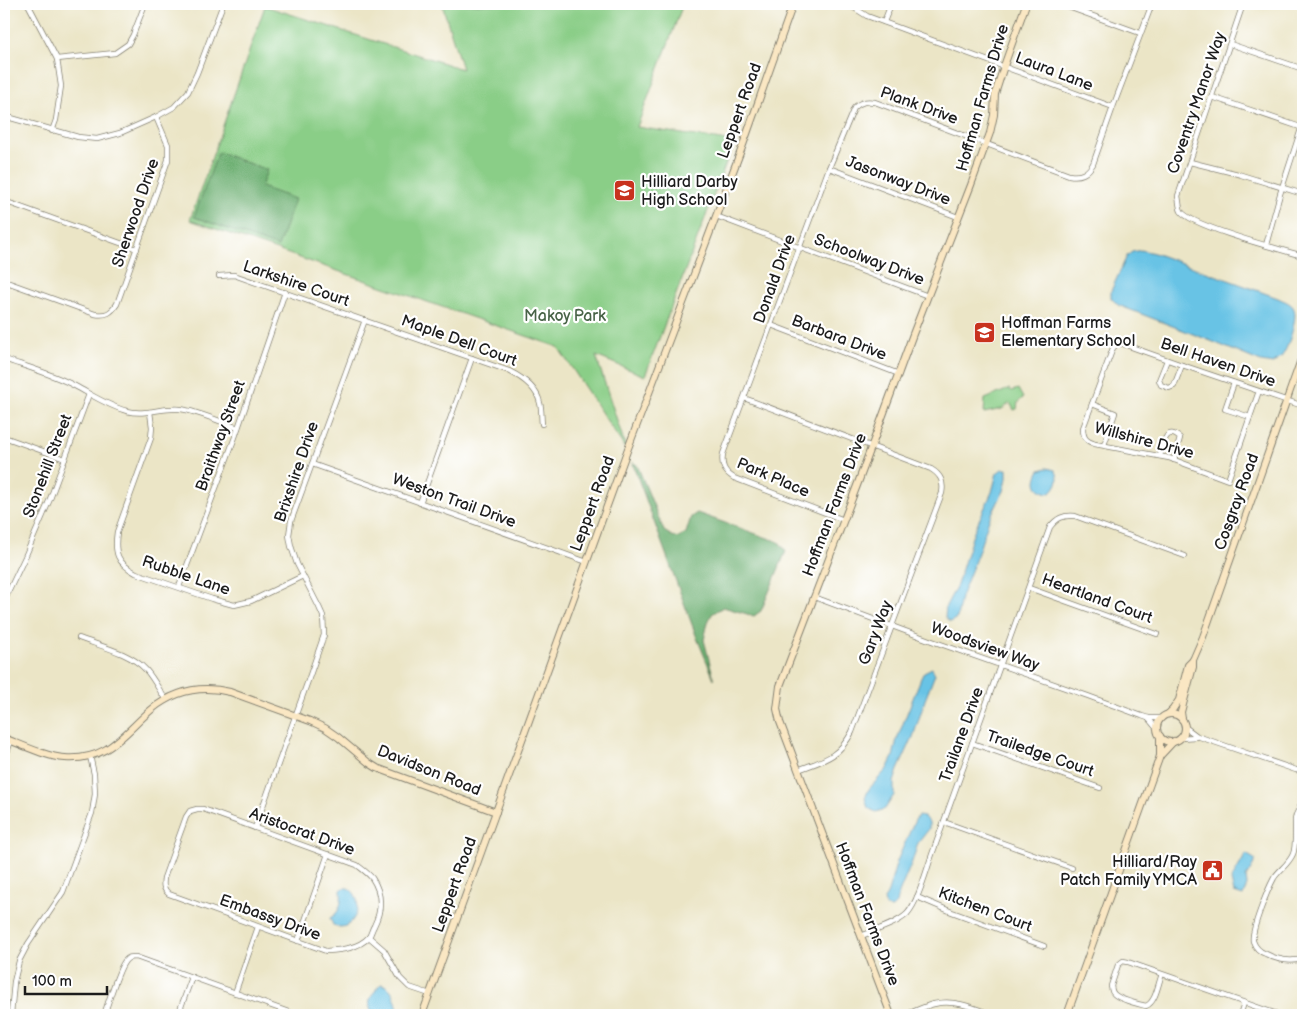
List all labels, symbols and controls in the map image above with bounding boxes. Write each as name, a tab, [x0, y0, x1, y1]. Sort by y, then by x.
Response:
street label: Hoffman Farms Drive	[953, 22, 1013, 174]
street label: Coventry Manor Way	[1164, 29, 1230, 176]
street label: Laura Lane	[1012, 48, 1096, 96]
street label: Leppert Road	[714, 61, 766, 161]
street label: Plank Drive	[878, 83, 961, 129]
street label: Jasonway Drive	[843, 152, 954, 210]
street label: Sherwood Drive	[109, 156, 164, 270]
place label: Hilliard Darby High School	[641, 173, 738, 210]
school or university icon: Hilliard Darby High School	[613, 179, 637, 203]
street label: Schoolway Drive	[811, 230, 927, 290]
street label: Donald Drive	[750, 231, 800, 326]
street label: Larkshire Court	[240, 257, 352, 311]
park label: Makoy Park	[524, 307, 606, 326]
street label: Maple Dell Court	[398, 311, 520, 371]
street label: Barbara Drive	[789, 311, 890, 365]
place label: Hoffman Farms Elementary School	[1001, 314, 1135, 351]
school or university icon: Hoffman Farms Elementary School	[973, 320, 997, 344]
street label: Bell Haven Drive	[1158, 334, 1279, 392]
street label: Braithway Street	[192, 378, 250, 494]
street label: Stonehill Street	[20, 411, 76, 520]
street label: Brixshire Drive	[271, 419, 323, 525]
street label: Willshire Drive	[1092, 419, 1196, 464]
street label: Hoffman Farms Drive	[799, 430, 871, 579]
street label: Cosgray Road	[1211, 451, 1263, 553]
street label: Leppert Road	[567, 454, 619, 554]
street label: Park Place	[734, 454, 813, 502]
street label: Weston Trail Drive	[390, 470, 519, 532]
street label: Rubble Lane	[139, 552, 233, 600]
street label: Heartland Court	[1039, 570, 1155, 628]
street label: Gary Way	[855, 597, 897, 668]
street label: Woodsview Way	[928, 619, 1043, 676]
street label: Trailane Drive	[936, 684, 988, 785]
street label: Trailedge Court	[984, 727, 1096, 781]
street label: Davidson Road	[374, 742, 484, 800]
street label: Aristocrat Drive	[247, 804, 358, 860]
street label: Leppert Road	[429, 835, 481, 935]
street label: Hoffman Farms Drive	[831, 840, 903, 989]
place label: Hilliard/Ray Patch Family YMCA	[1060, 853, 1198, 890]
public building icon: Hilliard/Ray Patch Family YMCA	[1201, 859, 1225, 883]
street label: Kitchen Court	[935, 883, 1035, 937]
street label: Embassy Drive	[217, 891, 324, 945]
scale bar	[25, 964, 108, 996]
text: 100 m	[32, 972, 72, 991]

